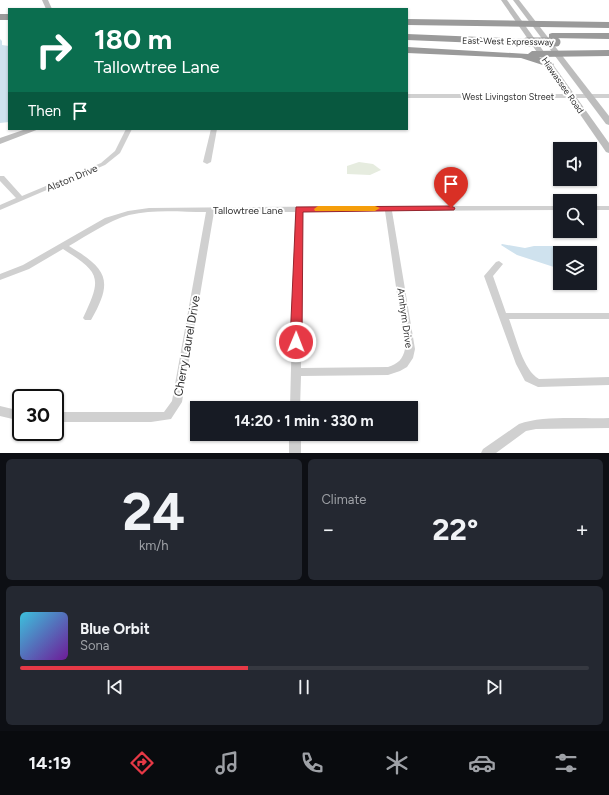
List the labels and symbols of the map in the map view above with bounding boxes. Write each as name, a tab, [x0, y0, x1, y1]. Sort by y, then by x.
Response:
street label: East-West Expressway	[462, 35, 554, 47]
street label: Hiawassee Road	[540, 55, 586, 115]
street label: West Livingston Street	[462, 91, 555, 102]
street label: Alston Drive	[44, 161, 100, 195]
pin	[434, 167, 468, 208]
street label: Tallowtree Lane	[213, 204, 283, 217]
street label: Arnhym Drive	[394, 287, 416, 349]
street label: Cherry Laurel Drive	[171, 294, 203, 398]
position arrow	[275, 321, 317, 363]
speed limit sign: 30	[12, 389, 64, 441]

